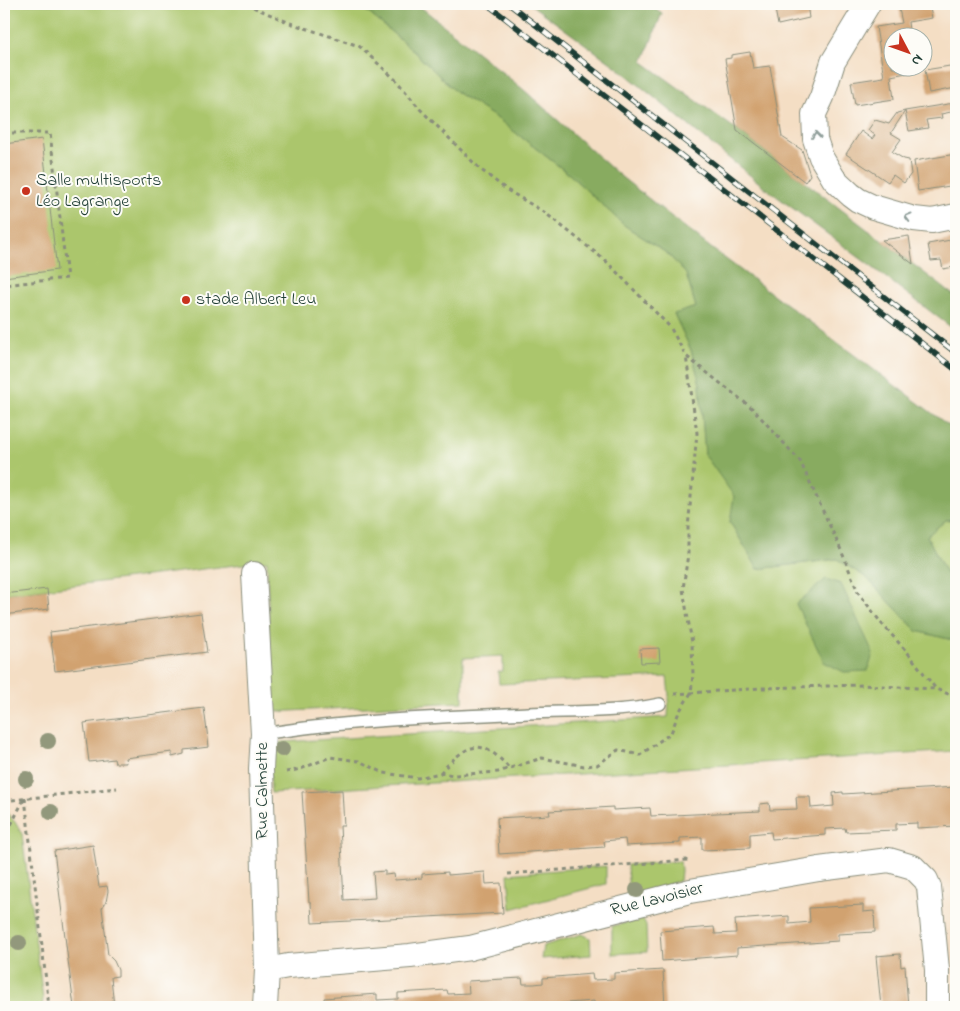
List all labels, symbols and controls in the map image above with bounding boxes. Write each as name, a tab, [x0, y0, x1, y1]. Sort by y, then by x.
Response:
north arrow	[882, 28, 932, 78]
text: N	[906, 49, 928, 70]
one-way arrow	[811, 130, 822, 138]
place label: Salle multisports Léo Lagrange	[36, 168, 162, 216]
marker: Salle multisports Léo Lagrange	[20, 185, 32, 197]
one-way arrow	[904, 212, 913, 223]
place label: stade Albert Leu	[196, 287, 316, 313]
marker: stade Albert Leu	[180, 294, 192, 306]
street label: Rue Calmette	[250, 741, 276, 840]
street label: Rue Lavoisier	[608, 876, 707, 924]

